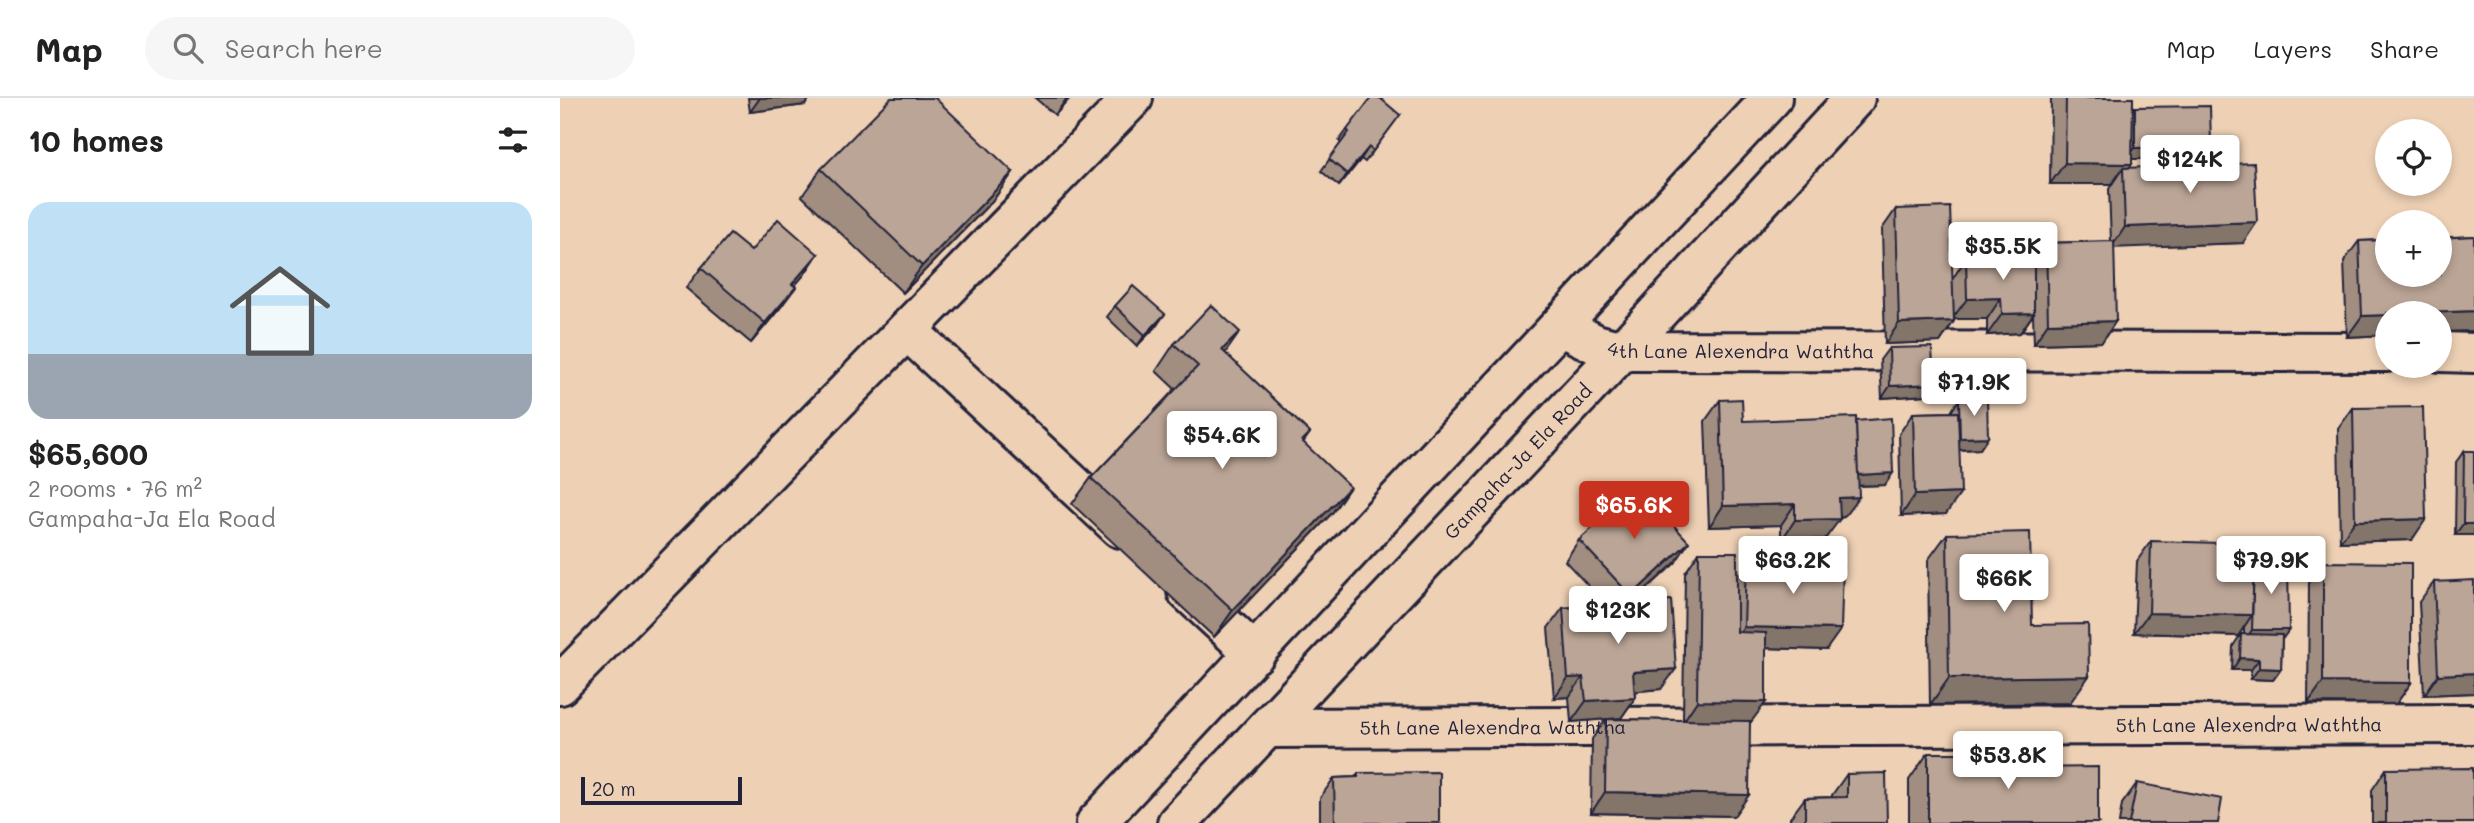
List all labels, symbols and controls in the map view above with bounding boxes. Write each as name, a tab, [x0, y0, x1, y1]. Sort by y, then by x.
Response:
search box	[145, 17, 635, 80]
text: Map	[35, 27, 103, 70]
icon: search	[169, 29, 207, 67]
text: Search here	[225, 31, 383, 65]
text: Map	[2167, 33, 2215, 64]
text: Layers	[2253, 33, 2332, 64]
text: Share	[2370, 33, 2439, 64]
map controls	[2375, 119, 2452, 378]
button: locate	[2375, 119, 2452, 196]
text: 10 homes	[28, 120, 164, 160]
icon: filters	[494, 121, 532, 159]
pin: $124K	[2141, 136, 2239, 195]
text: $124K	[2157, 143, 2223, 173]
button: +	[2375, 210, 2452, 287]
pin: $35.5K	[1946, 222, 2060, 282]
text: $35.5K	[1964, 230, 2042, 260]
icon: home	[217, 248, 343, 374]
button: −	[2375, 301, 2452, 378]
street label: 4th Lane Alexendra Waththa	[1605, 335, 1874, 363]
pin: $71.9K	[1917, 358, 2031, 418]
text: $71.9K	[1937, 366, 2011, 396]
street label: Gampaha-Ja Ela Road	[1438, 378, 1597, 544]
pin: $54.6K	[1165, 412, 1279, 471]
text: $54.6K	[1183, 419, 1261, 449]
text: $65,600	[28, 433, 148, 473]
text: 2 rooms · 76 m²	[28, 473, 202, 503]
pin: $65.6K	[1577, 482, 1691, 541]
text: $65.6K	[1595, 489, 1673, 519]
text: Gampaha-Ja Ela Road	[28, 503, 275, 533]
pin: $63.2K	[1736, 536, 1850, 596]
pin: $79.9K	[2214, 536, 2328, 596]
text: $63.2K	[1754, 544, 1832, 574]
text: $79.9K	[2233, 544, 2309, 574]
pin: $66K	[1963, 554, 2045, 614]
text: $66K	[1975, 562, 2033, 592]
pin: $123K	[1569, 587, 1667, 646]
text: $123K	[1585, 594, 1651, 624]
street label: 5th Lane Alexendra Waththa	[2116, 711, 2382, 737]
street label: 5th Lane Alexendra Waththa	[1360, 714, 1626, 740]
pin: $53.8K	[1951, 732, 2065, 791]
text: $53.8K	[1969, 739, 2047, 769]
scale bar	[581, 774, 742, 806]
text: 20 m	[592, 776, 636, 801]

